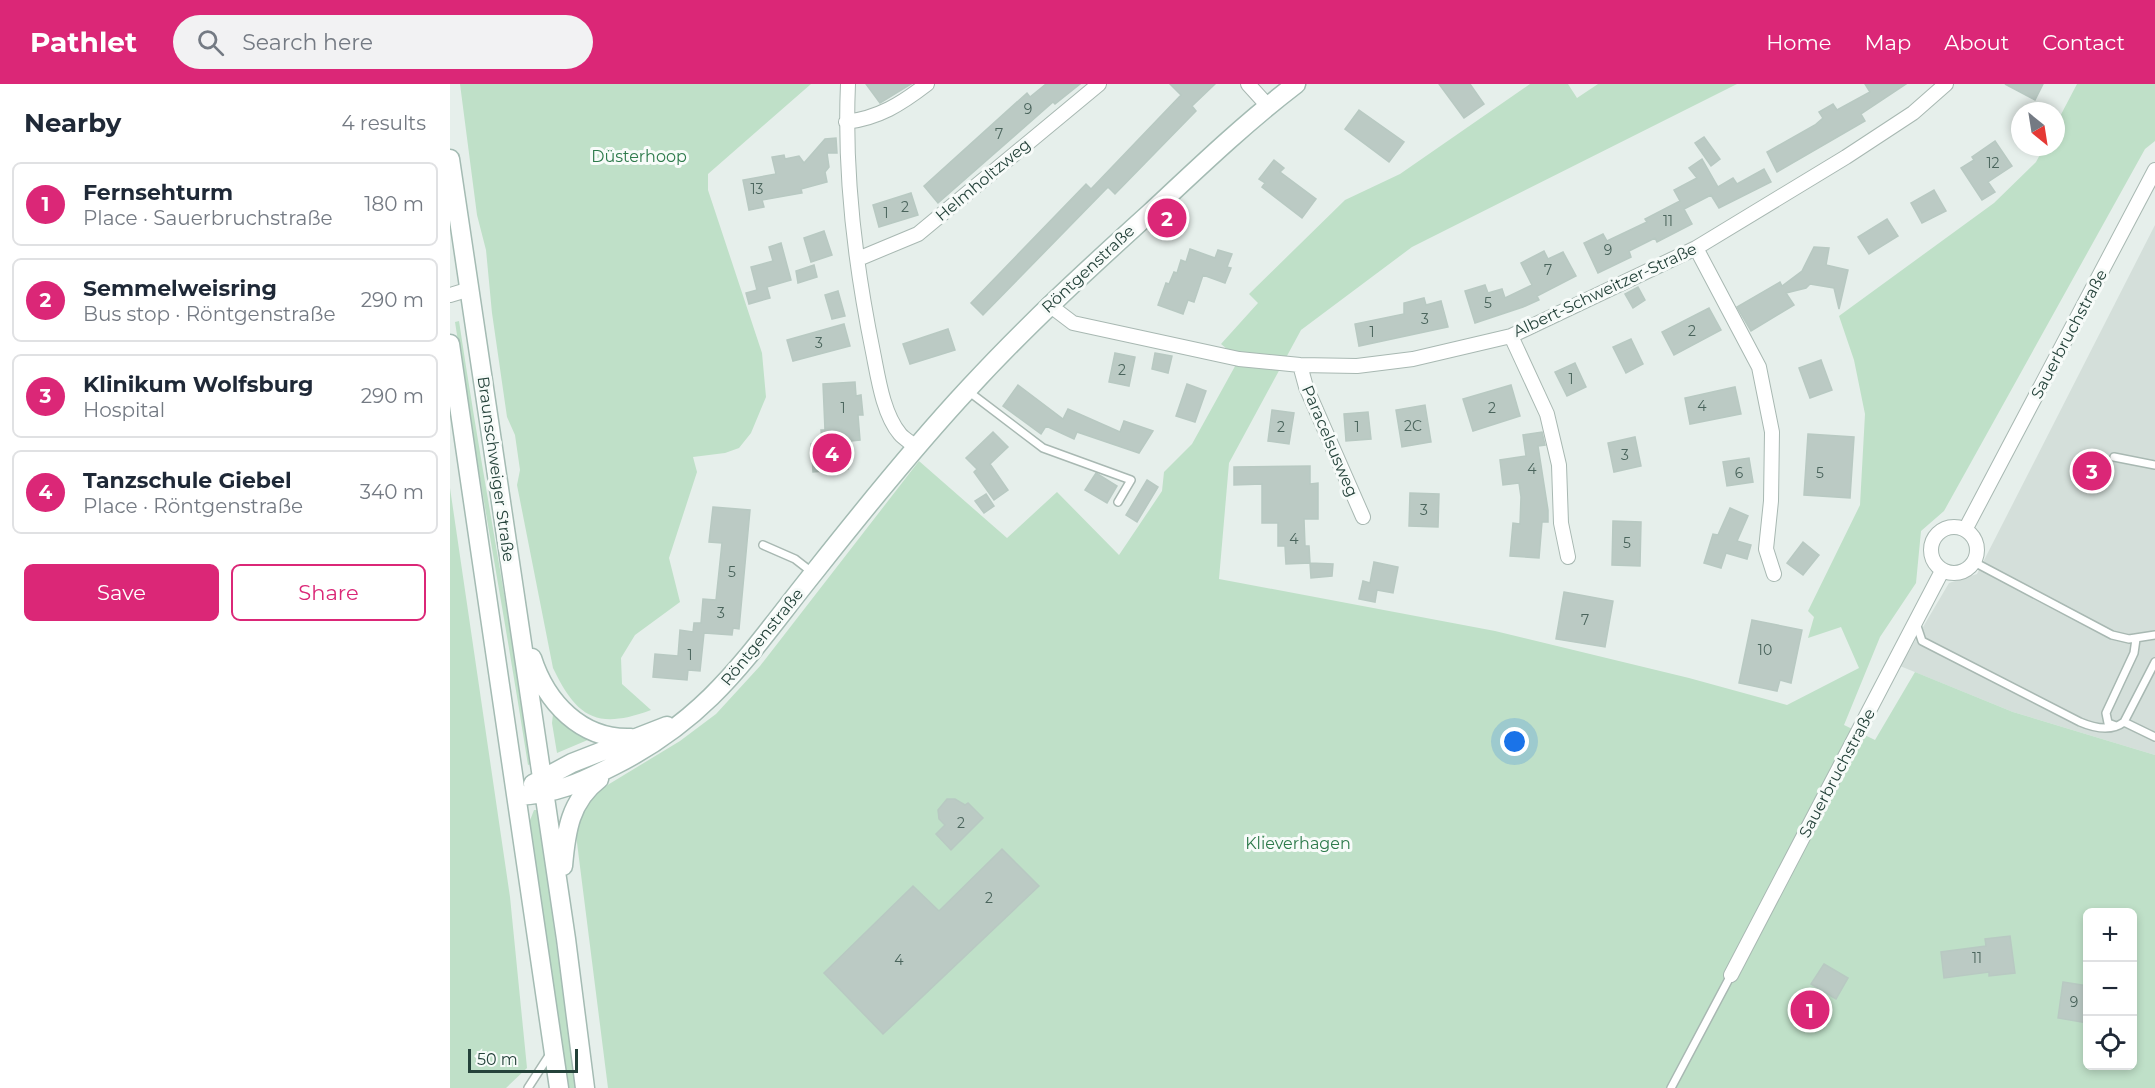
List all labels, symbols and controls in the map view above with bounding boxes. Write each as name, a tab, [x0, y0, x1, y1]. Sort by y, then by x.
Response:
search box	[173, 15, 593, 69]
text: Pathlet	[30, 25, 137, 59]
icon: search	[194, 26, 227, 59]
text: Search here	[242, 29, 373, 56]
text: Home	[1766, 30, 1831, 55]
text: Map	[1864, 30, 1911, 55]
text: About	[1944, 30, 2009, 55]
text: Contact	[2042, 30, 2125, 55]
house number: 9	[1024, 100, 1032, 118]
north arrow	[2011, 102, 2065, 156]
text: Nearby	[24, 107, 121, 139]
text: 4 results	[341, 111, 426, 135]
house number: 7	[995, 125, 1003, 143]
street label: Helmholtzweg	[932, 135, 1034, 225]
park label: Düsterhoop	[591, 147, 687, 166]
house number: 12	[1986, 154, 2000, 172]
text: Fernsehturm	[83, 179, 233, 206]
house number: 13	[751, 180, 764, 198]
text: 1	[42, 192, 49, 216]
text: 180 m	[364, 192, 424, 216]
pin: 2	[1148, 196, 1186, 240]
house number: 2	[901, 198, 909, 216]
house number: 1	[883, 204, 889, 222]
text: Place · Sauerbruchstraße	[83, 206, 333, 230]
house number: 11	[1663, 212, 1673, 230]
street label: Röntgenstraße	[1038, 221, 1138, 317]
street label: Albert-Schweitzer-Straße	[1510, 239, 1700, 341]
house number: 9	[1604, 241, 1612, 259]
house number: 7	[1544, 261, 1552, 279]
street label: Sauerbruchstraße	[2027, 266, 2111, 402]
text: Semmelweisring	[83, 275, 277, 302]
text: 2	[40, 288, 51, 312]
text: 290 m	[361, 288, 424, 312]
house number: 5	[1484, 294, 1492, 312]
text: Bus stop · Röntgenstraße	[83, 302, 336, 326]
house number: 3	[1421, 310, 1429, 328]
house number: 2	[1688, 322, 1696, 340]
house number: 1	[1369, 323, 1375, 341]
house number: 3	[815, 334, 823, 352]
house number: 2	[1118, 361, 1126, 379]
house number: 1	[1568, 370, 1574, 388]
text: Klinikum Wolfsburg	[83, 371, 313, 398]
street label: Braunschweiger Straße	[474, 375, 518, 563]
street label: Paracelsusweg	[1298, 382, 1362, 500]
text: 3	[40, 384, 51, 408]
text: 290 m	[361, 384, 424, 408]
house number: 4	[1697, 397, 1707, 415]
text: Hospital	[83, 398, 165, 422]
house number: 1	[840, 399, 846, 417]
house number: 2	[1488, 399, 1496, 417]
house number: 2C	[1404, 417, 1422, 435]
house number: 2	[1277, 418, 1285, 436]
house number: 1	[1354, 418, 1360, 436]
pin: 4	[812, 430, 851, 476]
house number: 3	[1621, 446, 1629, 464]
pin: 3	[2072, 448, 2112, 494]
house number: 4	[1527, 460, 1537, 478]
house number: 6	[1735, 464, 1744, 482]
house number: 5	[1816, 464, 1824, 482]
text: Tanzschule Giebel	[83, 467, 292, 494]
text: 4	[39, 480, 52, 504]
text: 340 m	[360, 480, 424, 504]
text: Place · Röntgenstraße	[83, 494, 303, 518]
house number: 3	[1420, 501, 1428, 519]
house number: 4	[1289, 530, 1299, 548]
house number: 5	[1623, 534, 1631, 552]
house number: 5	[728, 563, 736, 581]
button: Save	[24, 564, 219, 621]
button: Share	[231, 564, 426, 621]
street label: Röntgenstraße	[717, 584, 807, 690]
house number: 3	[717, 604, 725, 622]
house number: 7	[1581, 611, 1589, 629]
house number: 10	[1758, 641, 1772, 659]
house number: 1	[687, 646, 693, 664]
street label: Sauerbruchstraße	[1795, 705, 1879, 841]
your location	[1500, 727, 1529, 756]
house number: 2	[957, 814, 965, 832]
park label: Klieverhagen	[1245, 834, 1351, 853]
house number: 2	[985, 889, 993, 907]
map controls	[2083, 908, 2137, 1070]
button: +	[2083, 908, 2137, 962]
house number: 11	[1972, 949, 1982, 967]
house number: 4	[894, 951, 904, 969]
button: −	[2083, 962, 2137, 1016]
pin: 1	[1790, 988, 1830, 1032]
house number: 9	[2070, 993, 2078, 1011]
button: locate	[2083, 1016, 2137, 1070]
scale bar	[468, 1046, 578, 1074]
text: 50 m	[477, 1050, 518, 1069]

